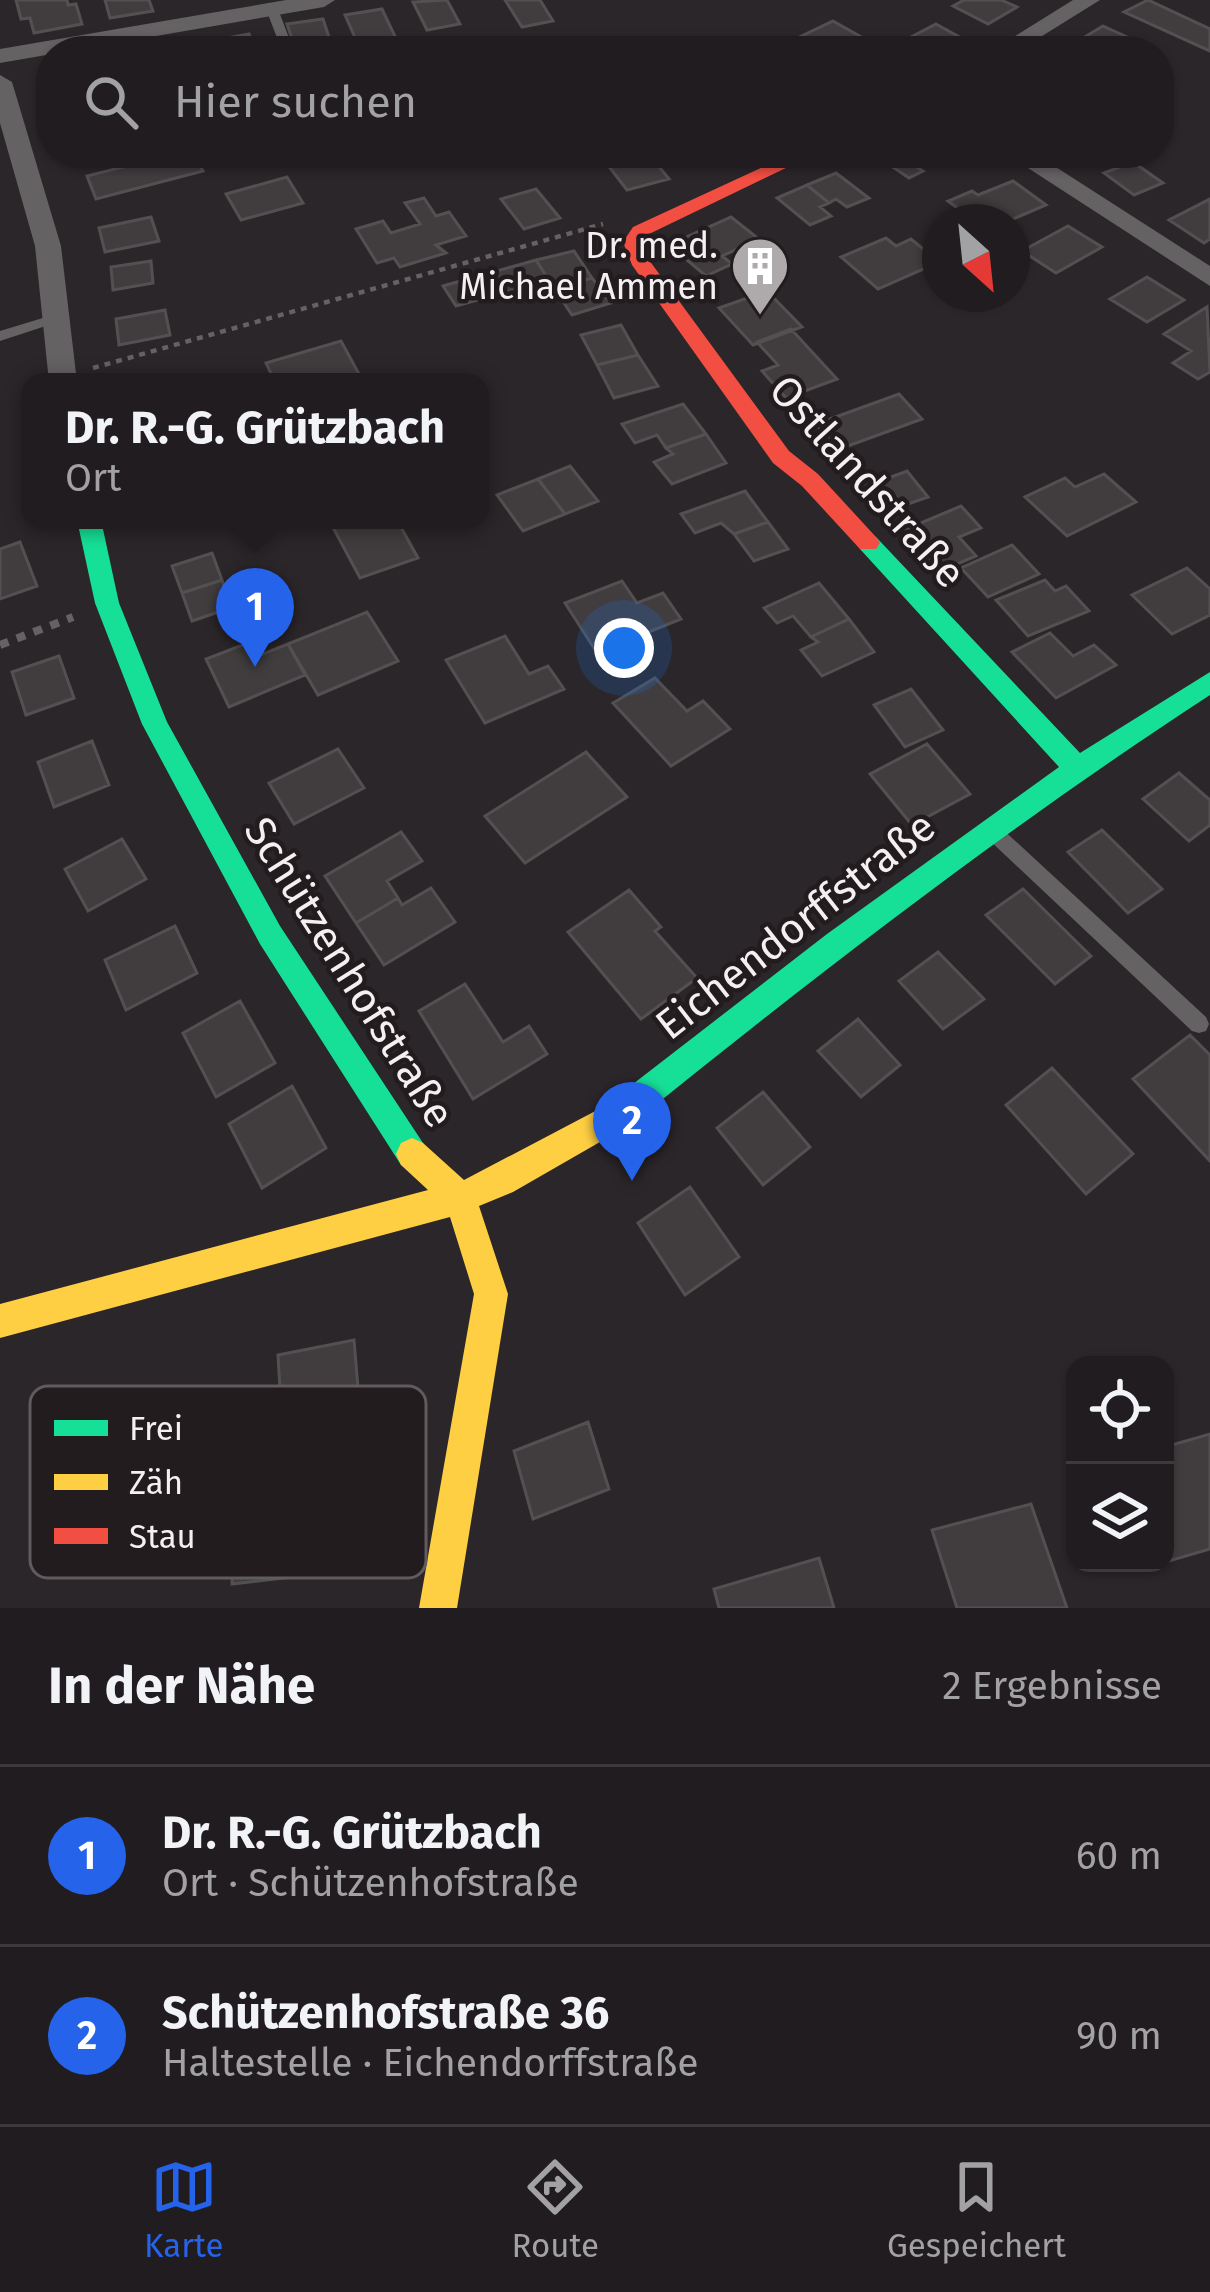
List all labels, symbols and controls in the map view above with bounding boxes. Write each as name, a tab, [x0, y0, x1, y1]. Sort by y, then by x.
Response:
search box	[36, 36, 1174, 168]
icon: search	[78, 69, 144, 135]
text: Hier suchen	[174, 75, 417, 129]
north arrow	[922, 204, 1030, 312]
place label: Dr. med. Michael Ammen	[459, 224, 718, 309]
building icon: Dr. med. Michael Ammen	[729, 235, 791, 317]
street label: Ostlandstraße	[759, 365, 976, 598]
popup	[21, 373, 489, 529]
text: Dr. R.-G. Grützbach	[65, 401, 445, 455]
text: Ort	[65, 455, 121, 501]
pin: 1	[216, 568, 294, 667]
your location	[594, 618, 654, 678]
street label: Eichendorffstraße	[646, 801, 945, 1050]
street label: Schützenhofstraße	[234, 808, 465, 1137]
pin: 2	[593, 1082, 671, 1181]
map controls	[1066, 1356, 1174, 1572]
button: locate	[1066, 1356, 1174, 1464]
legend	[30, 1386, 426, 1578]
text: Frei	[129, 1409, 183, 1449]
text: Zäh	[129, 1463, 183, 1503]
button: layers	[1066, 1464, 1174, 1572]
text: Stau	[129, 1517, 196, 1557]
text: In der Nähe	[48, 1655, 315, 1717]
text: 2 Ergebnisse	[942, 1663, 1162, 1709]
text: Dr. R.-G. Grützbach	[162, 1806, 542, 1860]
text: 1	[78, 1833, 96, 1879]
text: 60 m	[1076, 1833, 1162, 1879]
text: Ort · Schützenhofstraße	[162, 1860, 579, 1906]
text: Schützenhofstraße 36	[162, 1986, 609, 2040]
text: 2	[77, 2013, 97, 2059]
text: 90 m	[1076, 2013, 1162, 2059]
text: Haltestelle · Eichendorffstraße	[162, 2040, 699, 2086]
tab: Karte	[144, 2154, 223, 2266]
tab: Route	[512, 2154, 599, 2266]
tab: Gespeichert	[887, 2154, 1066, 2266]

